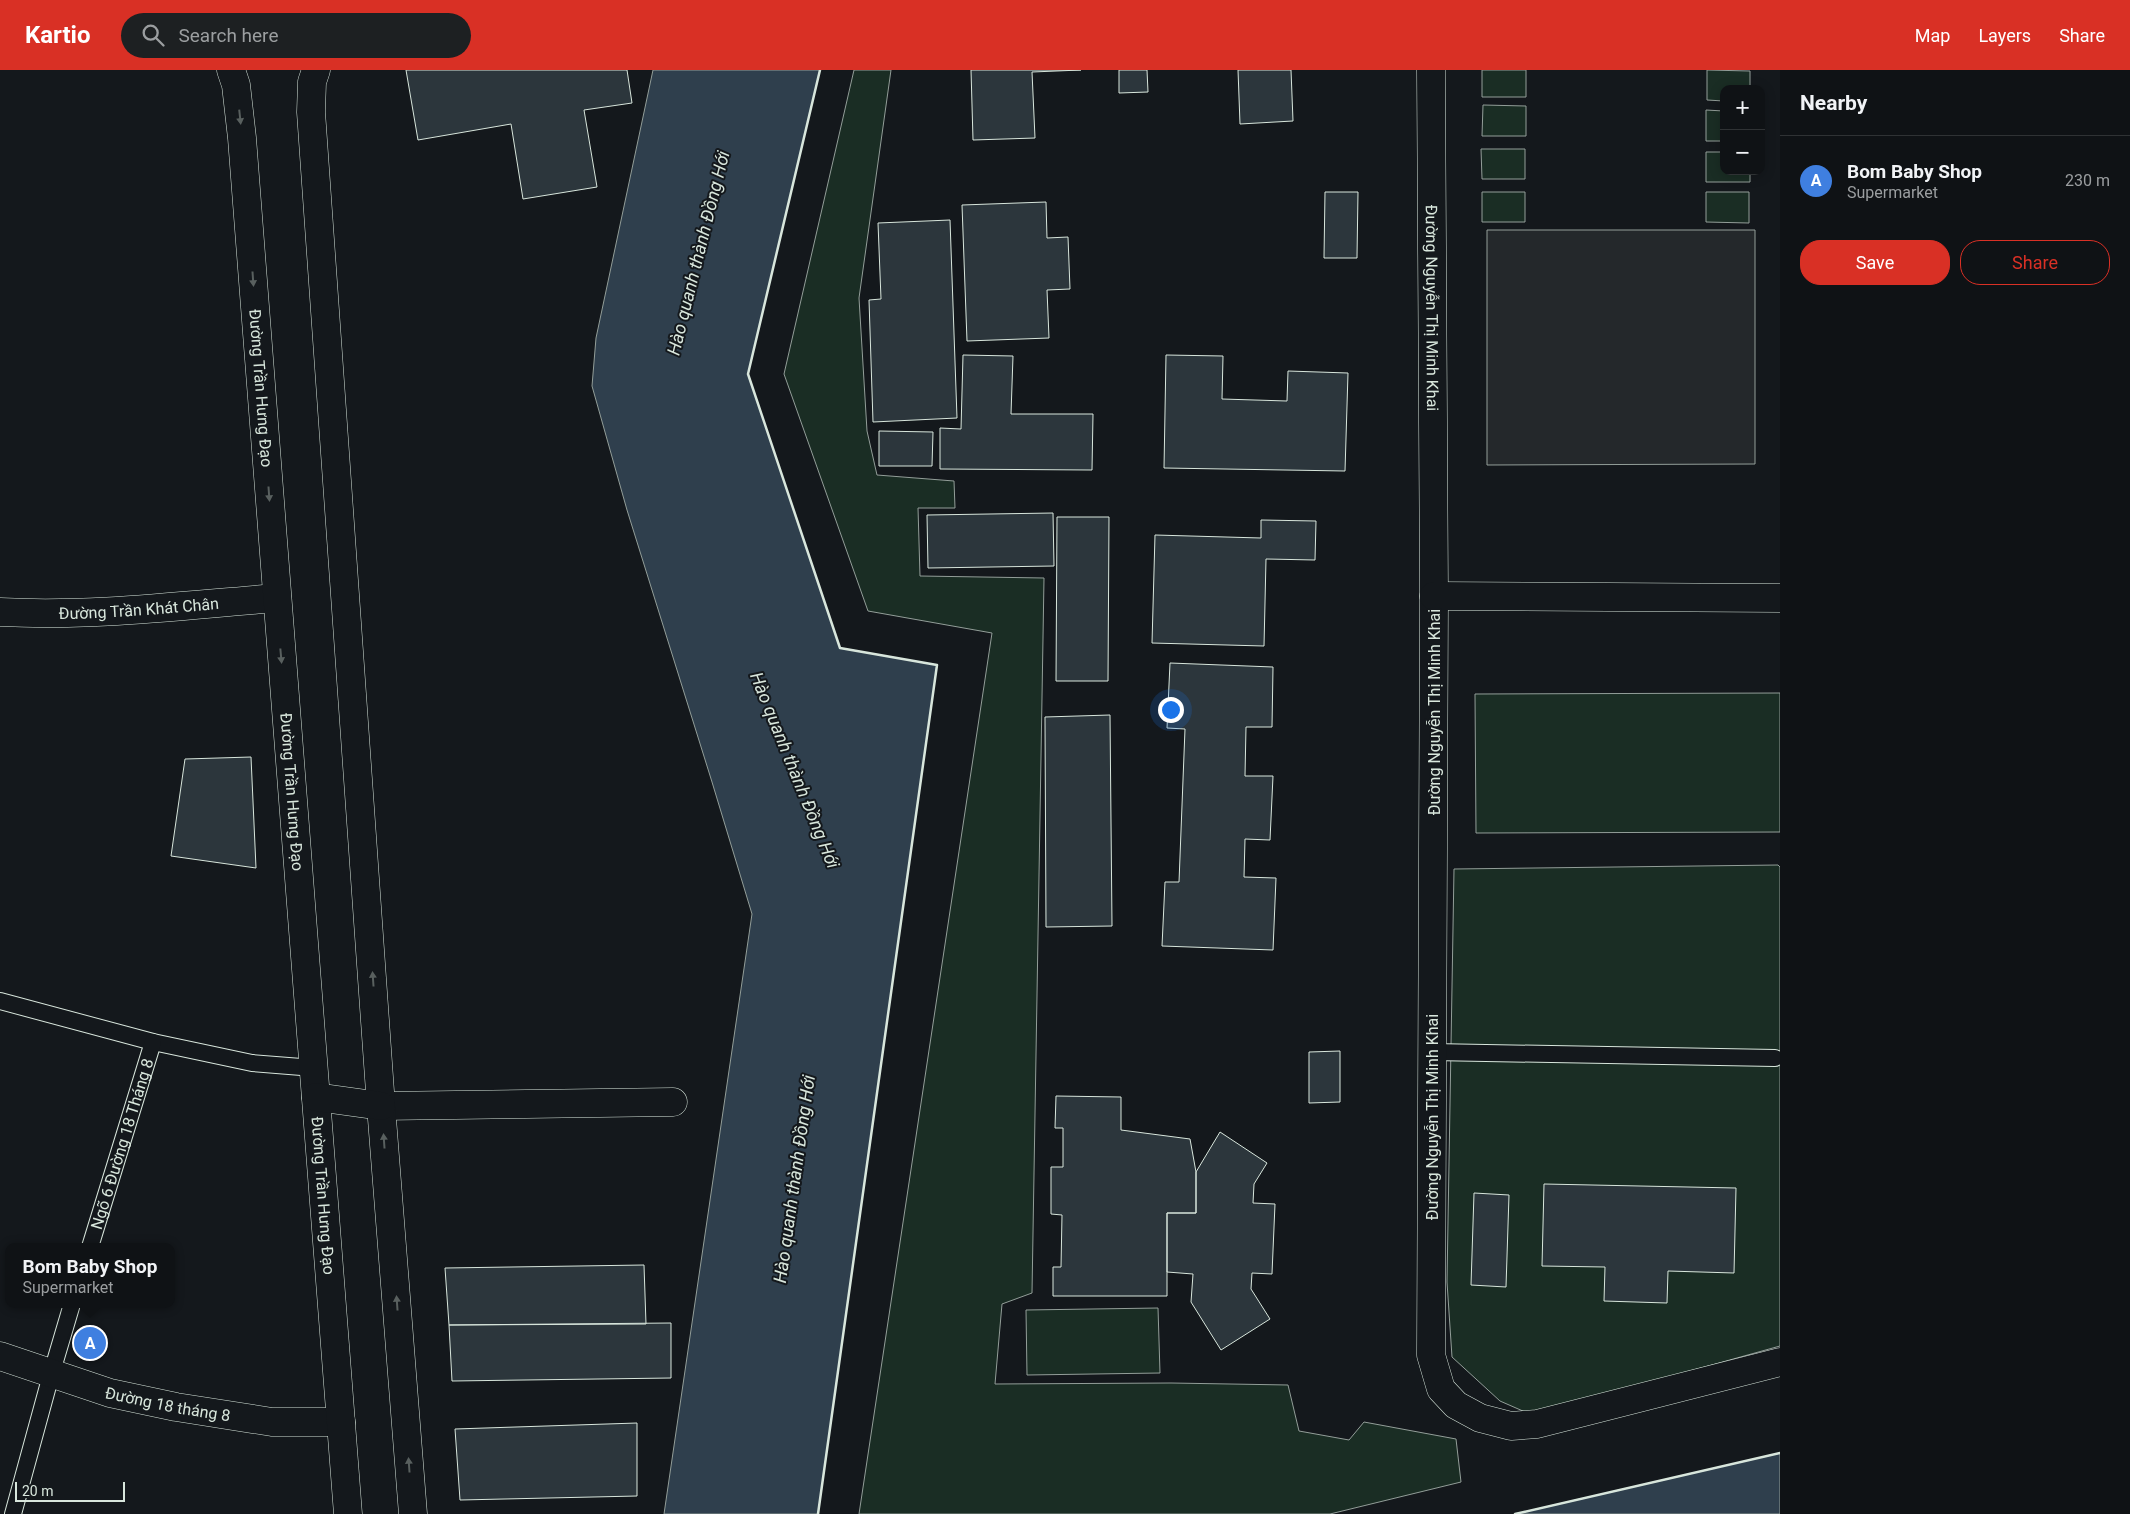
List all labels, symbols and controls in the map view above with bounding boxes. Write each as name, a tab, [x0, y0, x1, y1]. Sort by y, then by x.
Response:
search box	[121, 13, 471, 58]
text: Kartio	[25, 21, 91, 49]
icon: search	[139, 21, 167, 49]
text: Search here	[179, 24, 278, 47]
text: Map	[1915, 25, 1950, 46]
text: Layers	[1978, 25, 2031, 46]
text: Share	[2059, 25, 2105, 46]
map controls	[1720, 85, 1765, 175]
button: +	[1720, 85, 1765, 130]
text: Nearby	[1800, 91, 1867, 115]
one-way arrow	[236, 110, 244, 126]
button: −	[1720, 130, 1765, 175]
water label: Hào quanh thành Đồng Hới	[662, 148, 734, 357]
text: Bom Baby Shop	[1847, 160, 1982, 183]
text: A	[1811, 171, 1821, 190]
text: 230 m	[2065, 171, 2110, 190]
text: Supermarket	[1847, 183, 1938, 202]
street label: Đường Nguyễn Thị Minh Khai	[1422, 205, 1442, 411]
button: Save	[1800, 240, 1950, 285]
button: Share	[1960, 240, 2110, 285]
one-way arrow	[249, 272, 257, 288]
street label: Đường Trần Hưng Đạo	[246, 308, 277, 468]
one-way arrow	[265, 486, 273, 502]
street label: Đường Trần Khát Chân	[59, 593, 220, 623]
street label: Đường Nguyễn Thị Minh Khai	[1425, 609, 1444, 815]
one-way arrow	[278, 648, 286, 664]
water label: Hào quanh thành Đồng Hới	[746, 669, 844, 872]
your location	[1158, 697, 1184, 723]
street label: Đường Trần Hưng Đạo	[277, 712, 308, 872]
one-way arrow	[368, 971, 376, 987]
street label: Đường Nguyễn Thị Minh Khai	[1423, 1014, 1442, 1220]
street label: Ngõ 6 Đường 18 Tháng 8	[87, 1056, 157, 1231]
water label: Hào quanh thành Đồng Hới	[769, 1073, 819, 1284]
street label: Đường Trần Hưng Đạo	[308, 1116, 339, 1275]
one-way arrow	[380, 1133, 388, 1149]
popup	[5, 1243, 175, 1308]
text: Bom Baby Shop	[23, 1255, 157, 1278]
text: Supermarket	[23, 1278, 114, 1297]
one-way arrow	[392, 1295, 400, 1311]
pin: A	[74, 1324, 106, 1362]
street label: Đường 18 tháng 8	[104, 1383, 232, 1425]
one-way arrow	[405, 1457, 413, 1473]
scale bar	[15, 1479, 125, 1502]
text: 20 m	[22, 1483, 54, 1499]

